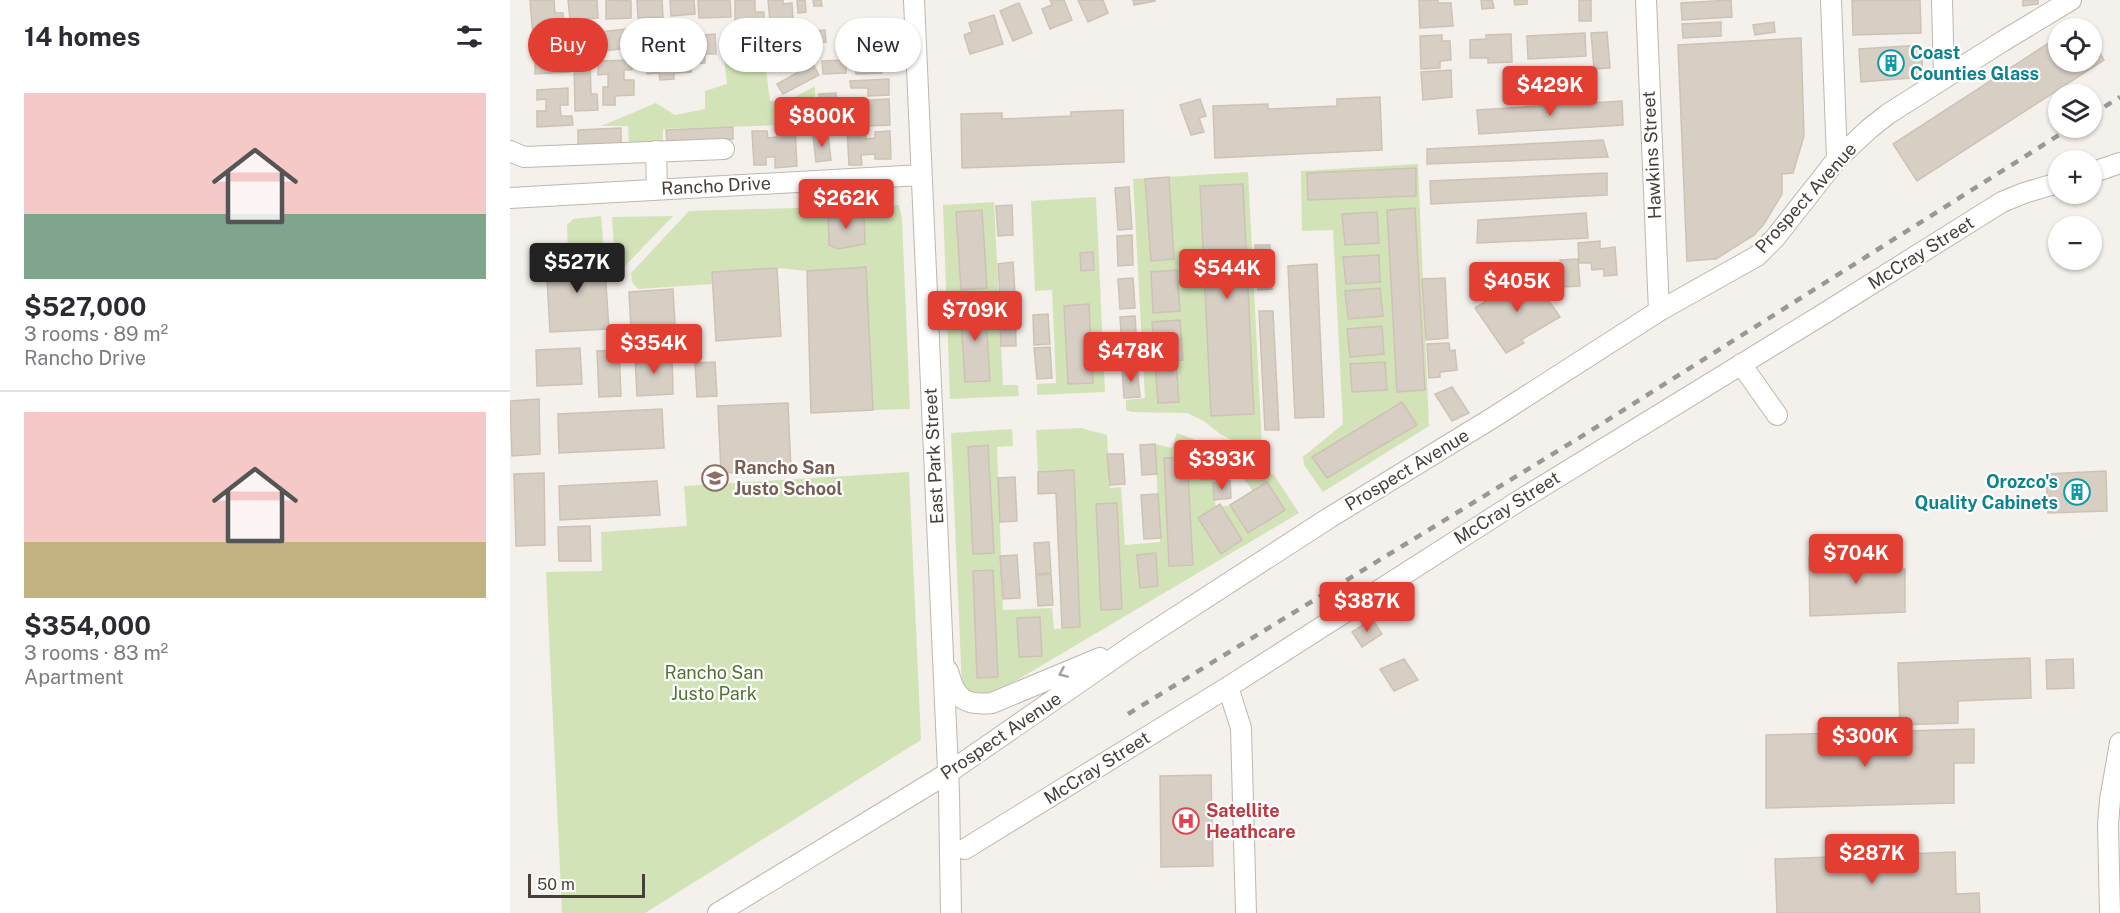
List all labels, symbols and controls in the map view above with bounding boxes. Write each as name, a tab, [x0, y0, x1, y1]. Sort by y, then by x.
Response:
chip: Buy	[528, 18, 608, 72]
chip: Rent	[620, 18, 707, 72]
chip: Filters	[719, 18, 823, 72]
chip: New	[835, 18, 921, 72]
map controls	[2048, 18, 2102, 270]
button: locate	[2048, 18, 2102, 72]
icon: filters	[453, 20, 486, 53]
text: 14 homes	[24, 21, 140, 52]
place label: Coast Counties Glass	[1910, 42, 2039, 84]
building icon: Coast Counties Glass	[1876, 48, 1906, 78]
pin: $429K	[1508, 66, 1592, 117]
text: $429K	[1517, 73, 1583, 97]
button: layers	[2048, 84, 2102, 138]
street label: Hawkins Street	[1638, 90, 1665, 220]
pin: $800K	[780, 97, 864, 148]
text: $800K	[788, 104, 856, 128]
icon: home	[201, 132, 309, 240]
street label: Prospect Avenue	[1751, 138, 1861, 257]
button: +	[2048, 150, 2102, 204]
street label: Rancho Drive	[661, 172, 771, 199]
pin: $262K	[804, 179, 888, 230]
text: $262K	[813, 186, 879, 210]
street label: McCray Street	[1864, 212, 1978, 294]
button: −	[2048, 216, 2102, 270]
pin: $527K	[535, 243, 619, 294]
pin: $544K	[1185, 249, 1269, 300]
text: $527K	[544, 250, 610, 274]
text: $544K	[1193, 256, 1261, 280]
pin: $405K	[1475, 262, 1559, 313]
text: $405K	[1483, 269, 1551, 293]
text: $527,000	[24, 291, 146, 322]
pin: $709K	[933, 291, 1017, 342]
text: $709K	[942, 298, 1008, 322]
text: 3 rooms · 89 m²	[24, 322, 168, 346]
pin: $354K	[612, 324, 696, 375]
text: $354K	[620, 331, 688, 355]
pin: $478K	[1089, 332, 1173, 383]
text: $478K	[1098, 339, 1164, 363]
text: Rancho Drive	[24, 346, 146, 370]
street label: East Park Street	[919, 387, 948, 525]
street label: Prospect Avenue	[1341, 424, 1473, 515]
pin: $393K	[1180, 440, 1264, 491]
text: $393K	[1188, 447, 1256, 471]
icon: home	[201, 451, 309, 559]
place label: Rancho San Justo School	[734, 457, 842, 499]
school or university icon: Rancho San Justo School	[700, 463, 730, 493]
street label: McCray Street	[1450, 467, 1564, 549]
place label: Orozco's Quality Cabinets	[1915, 471, 2058, 513]
building icon: Orozco's Quality Cabinets	[2062, 477, 2092, 507]
pin: $704K	[1814, 534, 1898, 585]
text: $704K	[1823, 541, 1889, 565]
pin: $387K	[1325, 582, 1409, 633]
text: $387K	[1334, 589, 1400, 613]
text: $354,000	[24, 610, 151, 641]
text: 3 rooms · 83 m²	[24, 641, 168, 665]
park label: Rancho San Justo Park	[664, 662, 764, 704]
text: Apartment	[24, 665, 124, 689]
one-way arrow	[1058, 666, 1069, 678]
street label: Prospect Avenue	[936, 687, 1065, 784]
pin: $300K	[1823, 717, 1907, 768]
text: $300K	[1832, 724, 1898, 748]
street label: McCray Street	[1040, 727, 1154, 809]
place label: Satellite Heathcare	[1206, 800, 1296, 842]
hospital icon: Satellite Heathcare	[1171, 806, 1201, 836]
pin: $287K	[1830, 834, 1914, 885]
text: $287K	[1839, 841, 1905, 865]
scale bar	[528, 871, 645, 898]
text: 50 m	[537, 875, 575, 894]

